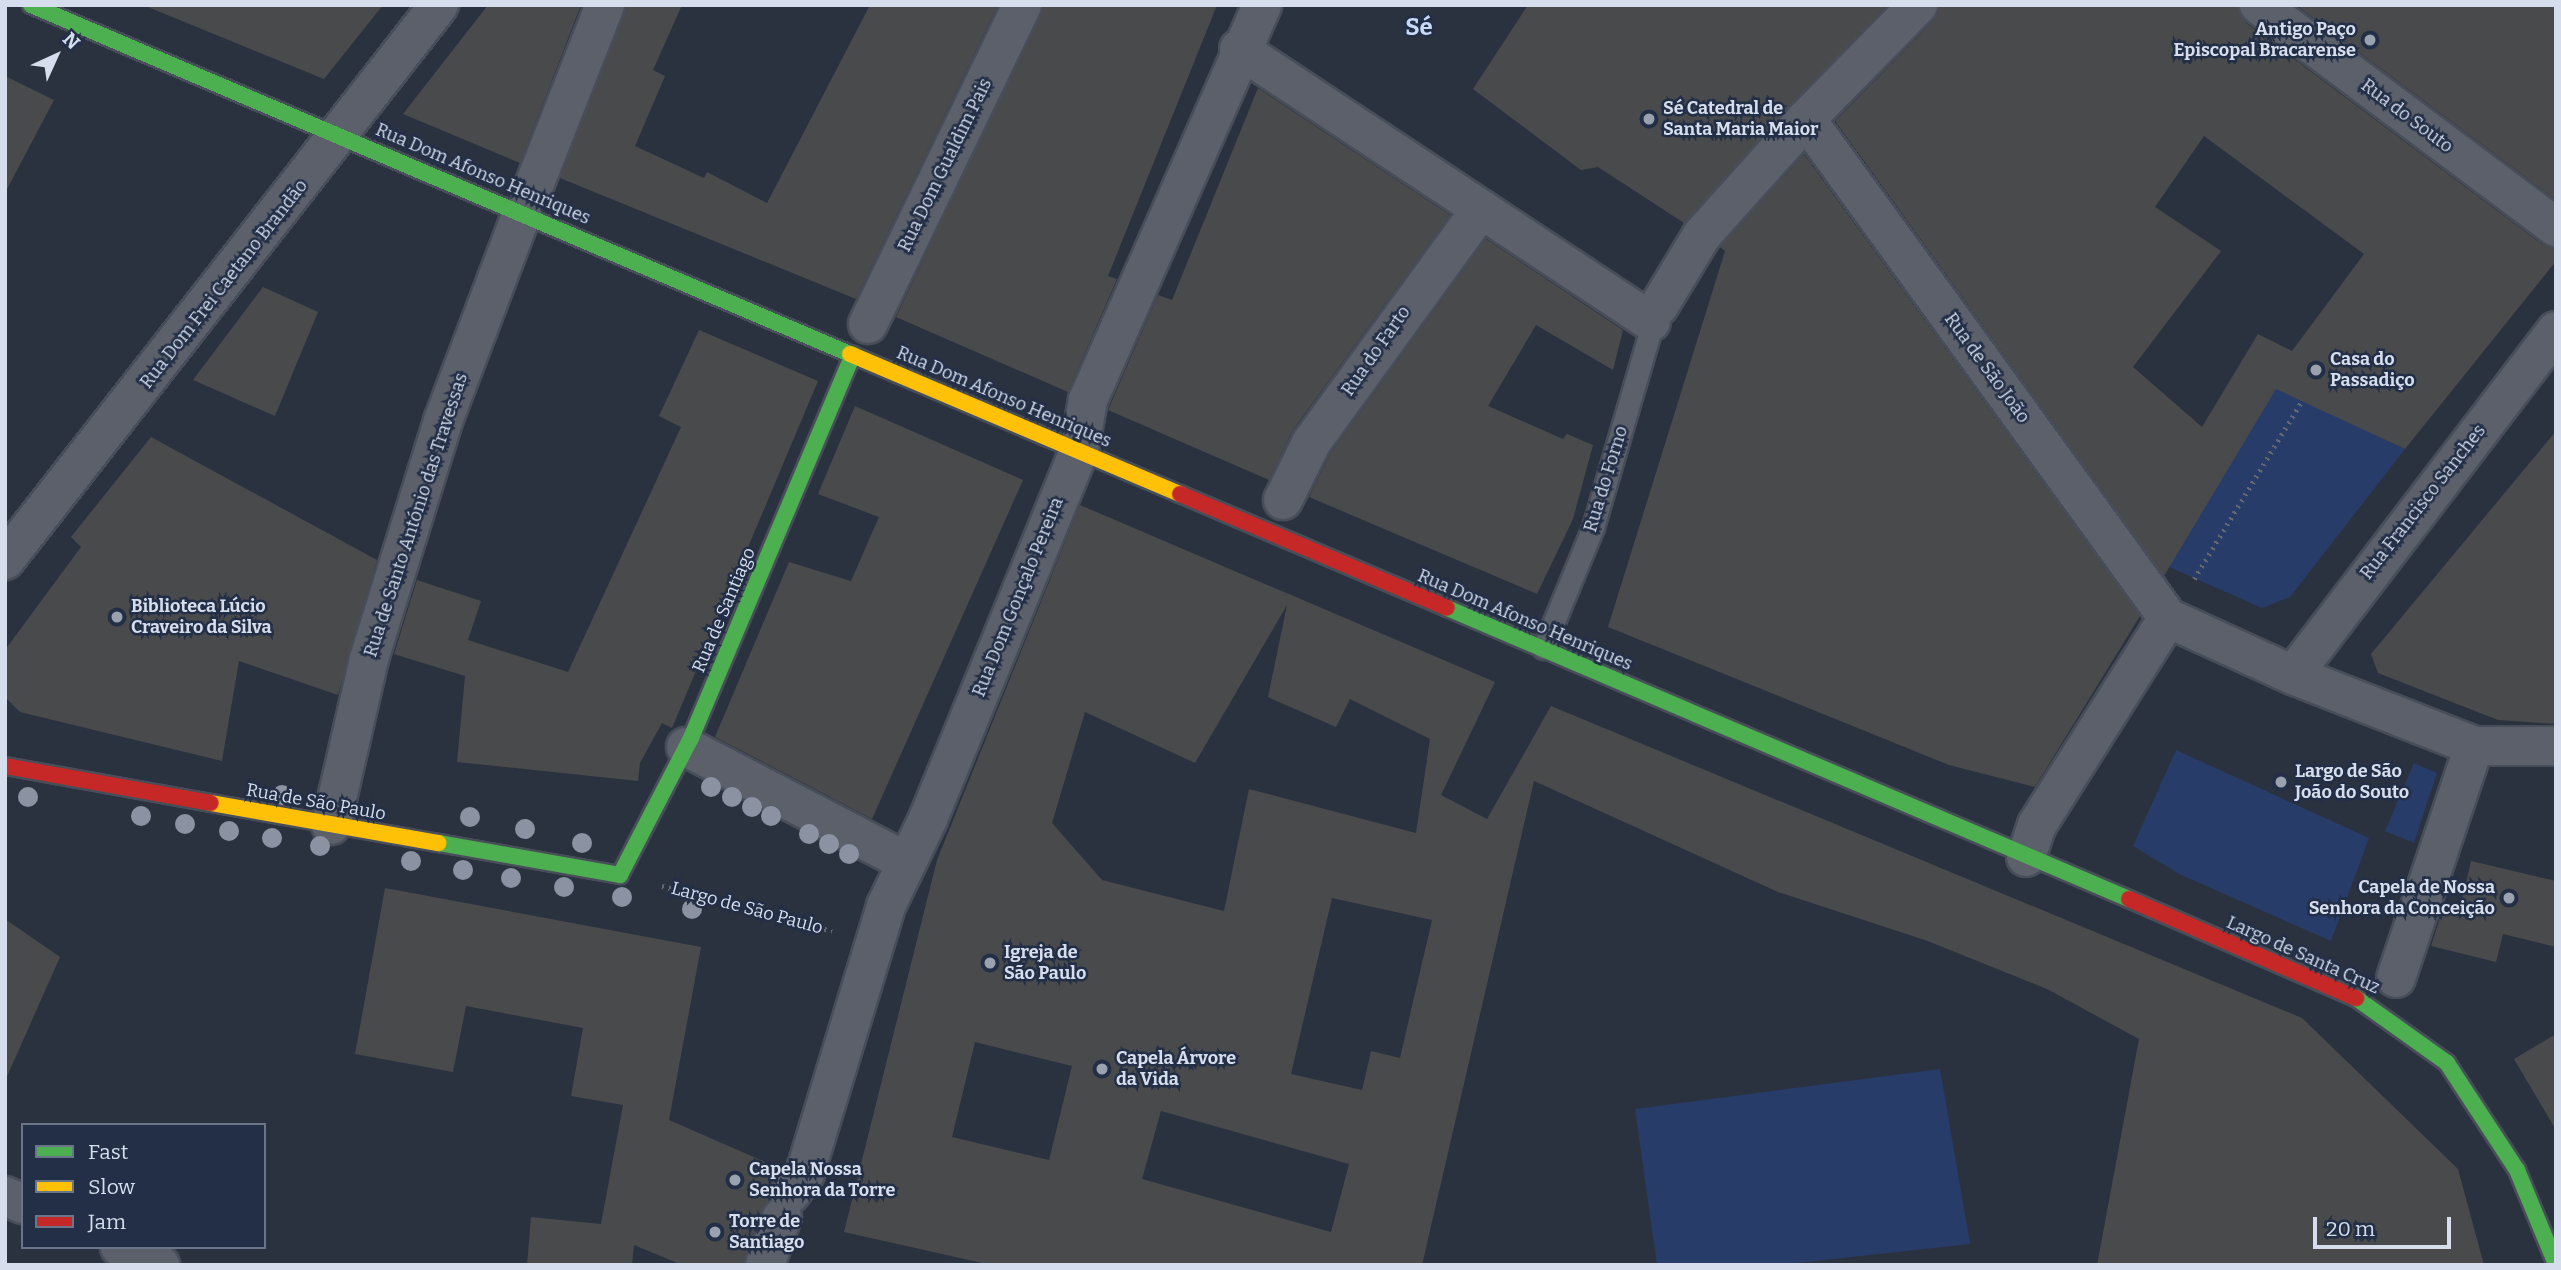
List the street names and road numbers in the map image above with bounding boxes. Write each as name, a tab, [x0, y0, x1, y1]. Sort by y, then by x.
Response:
street label: Rua do Souto	[2357, 74, 2457, 158]
street label: Rua Dom Gualdim Pais	[894, 75, 996, 255]
street label: Rua Dom Afonso Henriques	[372, 119, 594, 229]
street label: Rua Dom Frei Caetano Brandão	[136, 175, 312, 393]
street label: Rua do Farto	[1337, 302, 1415, 400]
street label: Rua de São João	[1940, 309, 2034, 427]
street label: Rua Dom Afonso Henriques	[893, 342, 1115, 452]
street label: Rua de Santo António das Travessas	[360, 370, 472, 660]
street label: Rua Francisco Sanches	[2356, 420, 2490, 584]
street label: Rua do Forno	[1580, 423, 1632, 535]
street label: Rua Dom Gonçalo Pereira	[968, 494, 1068, 700]
street label: Rua de Santiago	[688, 544, 760, 676]
street label: Rua Dom Afonso Henriques	[1414, 565, 1636, 675]
street label: Rua de São Paulo	[245, 779, 387, 825]
street label: Largo de São Paulo	[669, 877, 825, 939]
street label: Largo de Santa Cruz	[2223, 912, 2383, 998]

